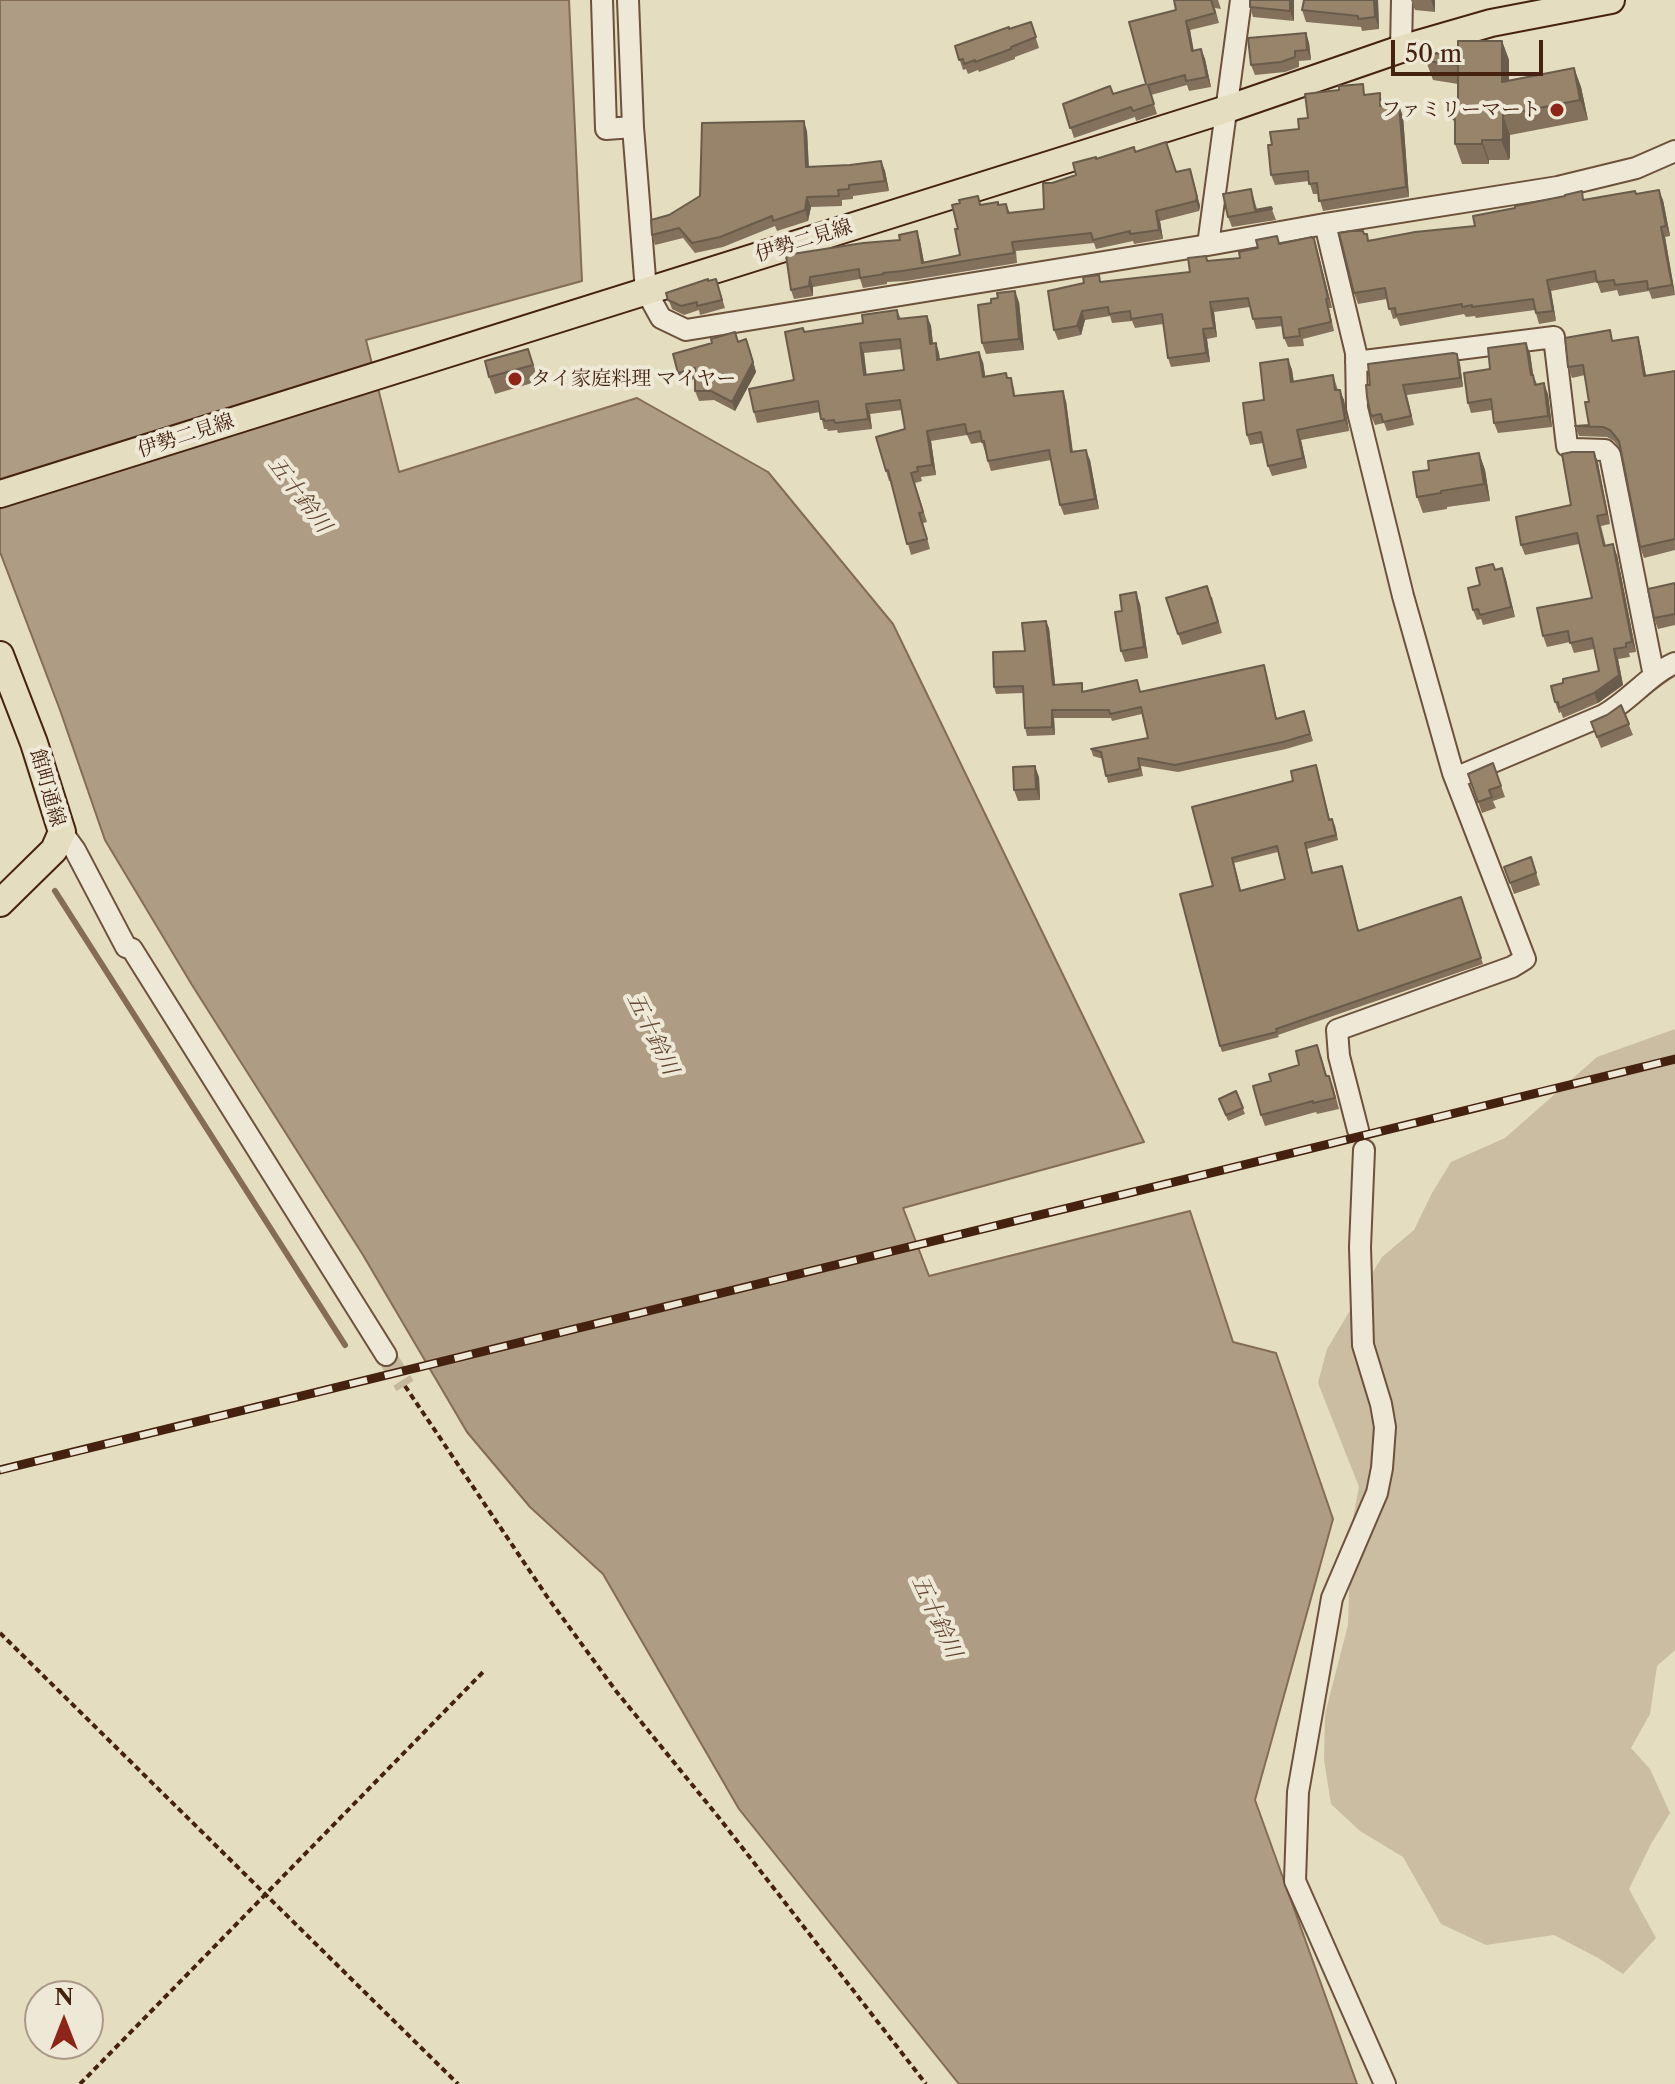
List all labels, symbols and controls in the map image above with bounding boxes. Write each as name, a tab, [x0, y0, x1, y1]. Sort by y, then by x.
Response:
scale bar	[1395, 24, 1547, 74]
text: 50 m	[1405, 39, 1462, 68]
place label: ファミリーマート	[1381, 98, 1541, 122]
marker: ファミリーマート	[1548, 101, 1566, 119]
street label: 伊勢二見線	[753, 215, 855, 267]
place label: タイ家庭料理 マイヤー	[531, 367, 736, 391]
marker: タイ家庭料理 マイヤー	[506, 370, 524, 388]
street label: 伊勢二見線	[135, 409, 237, 463]
water label: 五十鈴川	[262, 452, 336, 538]
street label: 館町通線	[24, 746, 70, 830]
water label: 五十鈴川	[621, 989, 683, 1079]
water label: 五十鈴川	[905, 1572, 967, 1662]
north arrow	[24, 1980, 104, 2060]
text: N	[54, 1984, 74, 2011]

